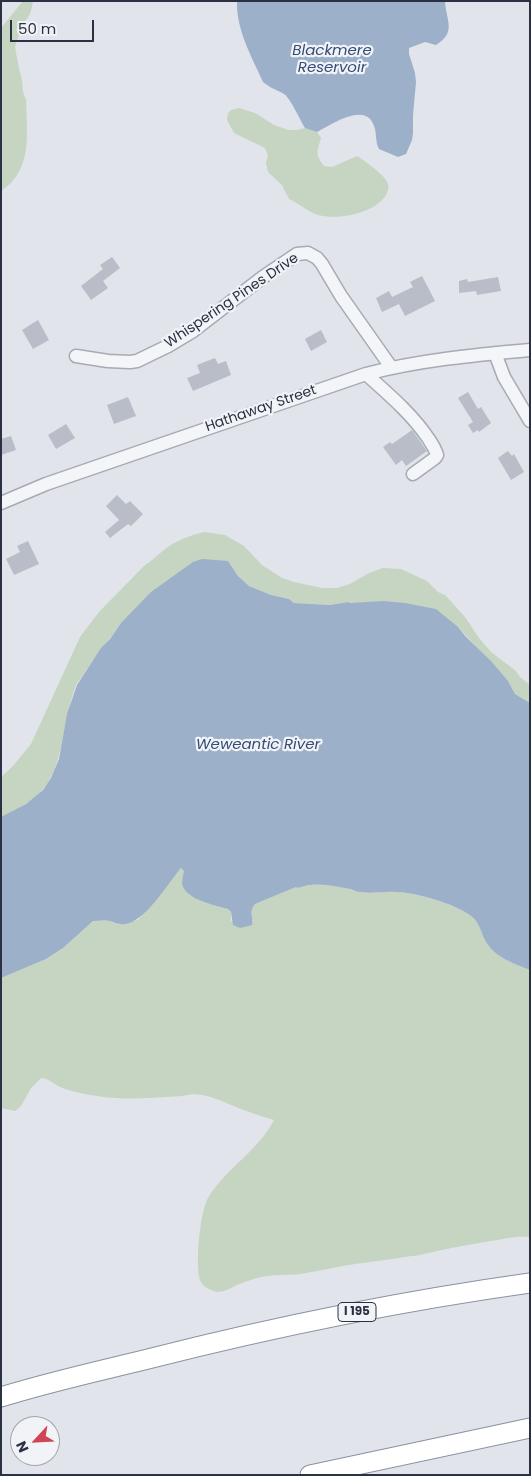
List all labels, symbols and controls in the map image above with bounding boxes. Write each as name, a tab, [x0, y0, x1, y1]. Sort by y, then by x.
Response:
scale bar	[12, 10, 96, 42]
text: 50 m	[18, 18, 56, 39]
water label: Blackmere Reservoir	[292, 42, 372, 77]
street label: Whispering Pines Drive	[162, 250, 302, 352]
street label: Hathaway Street	[203, 382, 319, 436]
water label: Weweantic River	[196, 736, 320, 754]
road number: I 195	[338, 1302, 376, 1321]
north arrow	[10, 1416, 60, 1466]
text: N	[11, 1438, 34, 1456]

